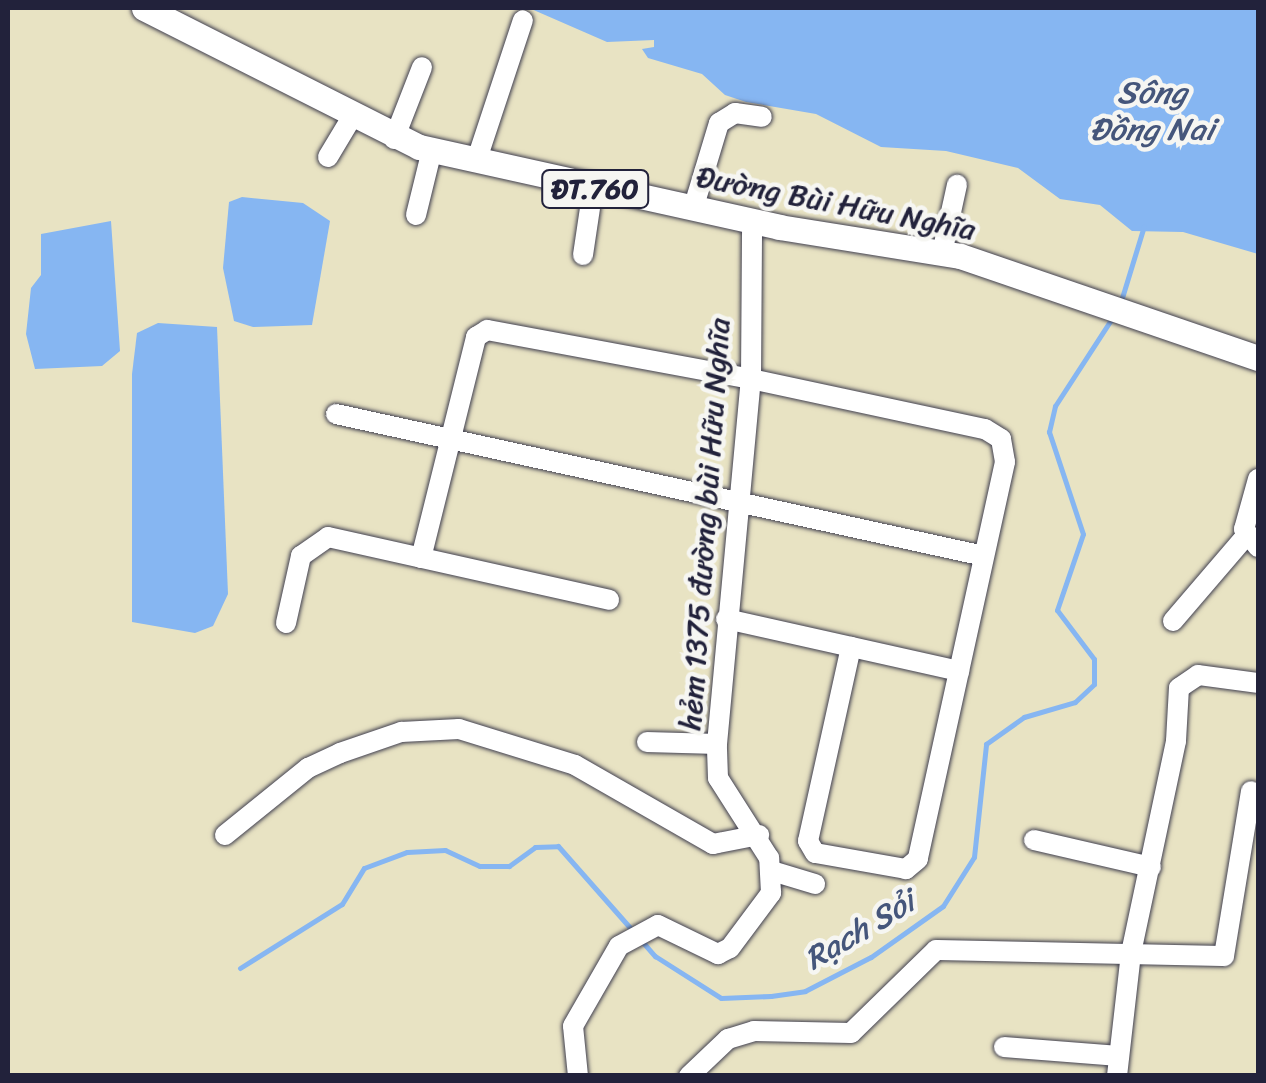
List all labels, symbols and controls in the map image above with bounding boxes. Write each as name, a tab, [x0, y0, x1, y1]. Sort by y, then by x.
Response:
water label: Sông Đồng Nai	[1090, 75, 1214, 150]
street label: Đường Bùi Hữu Nghĩa	[693, 158, 979, 248]
road number: ĐT.760	[540, 166, 650, 212]
street label: hẻm 1375 đường bùi Hữu Nghĩa	[673, 317, 737, 731]
water label: Rạch Sỏi	[798, 883, 922, 979]

